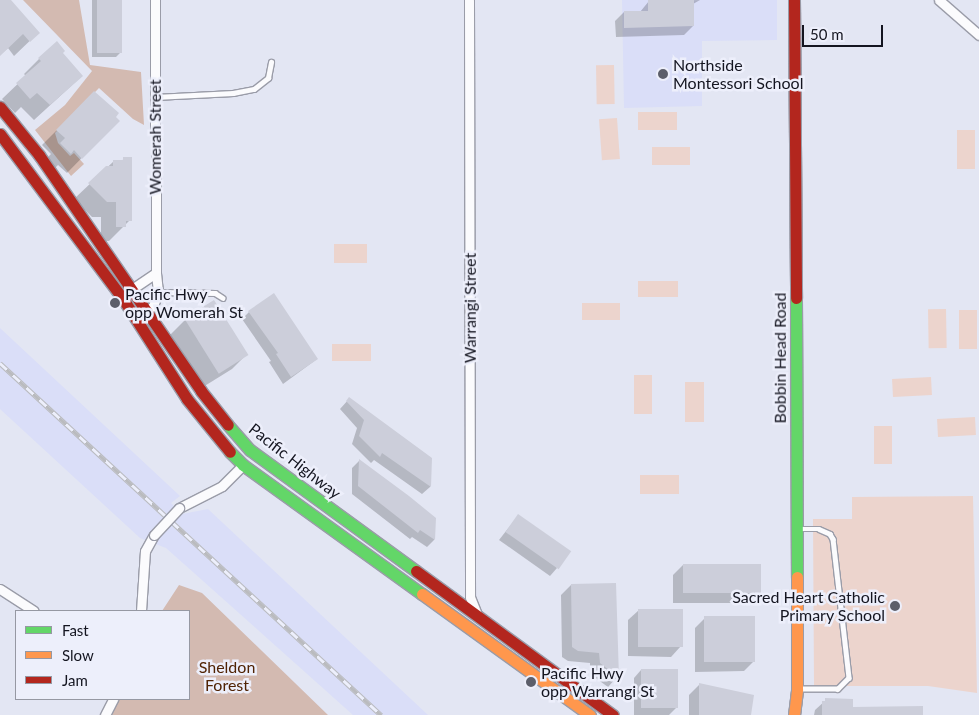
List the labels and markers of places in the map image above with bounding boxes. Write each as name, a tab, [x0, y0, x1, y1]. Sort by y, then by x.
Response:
place label: Northside Montessori School	[673, 55, 803, 93]
marker: Northside Montessori School	[657, 68, 669, 80]
place label: Pacific Hwy opp Womerah St	[125, 284, 243, 322]
marker: Pacific Hwy opp Womerah St	[109, 297, 121, 309]
place label: Sacred Heart Catholic Primary School	[732, 587, 885, 625]
marker: Sacred Heart Catholic Primary School	[889, 600, 901, 612]
place label: Pacific Hwy opp Warrangi St	[541, 663, 654, 701]
marker: Pacific Hwy opp Warrangi St	[525, 676, 537, 688]

